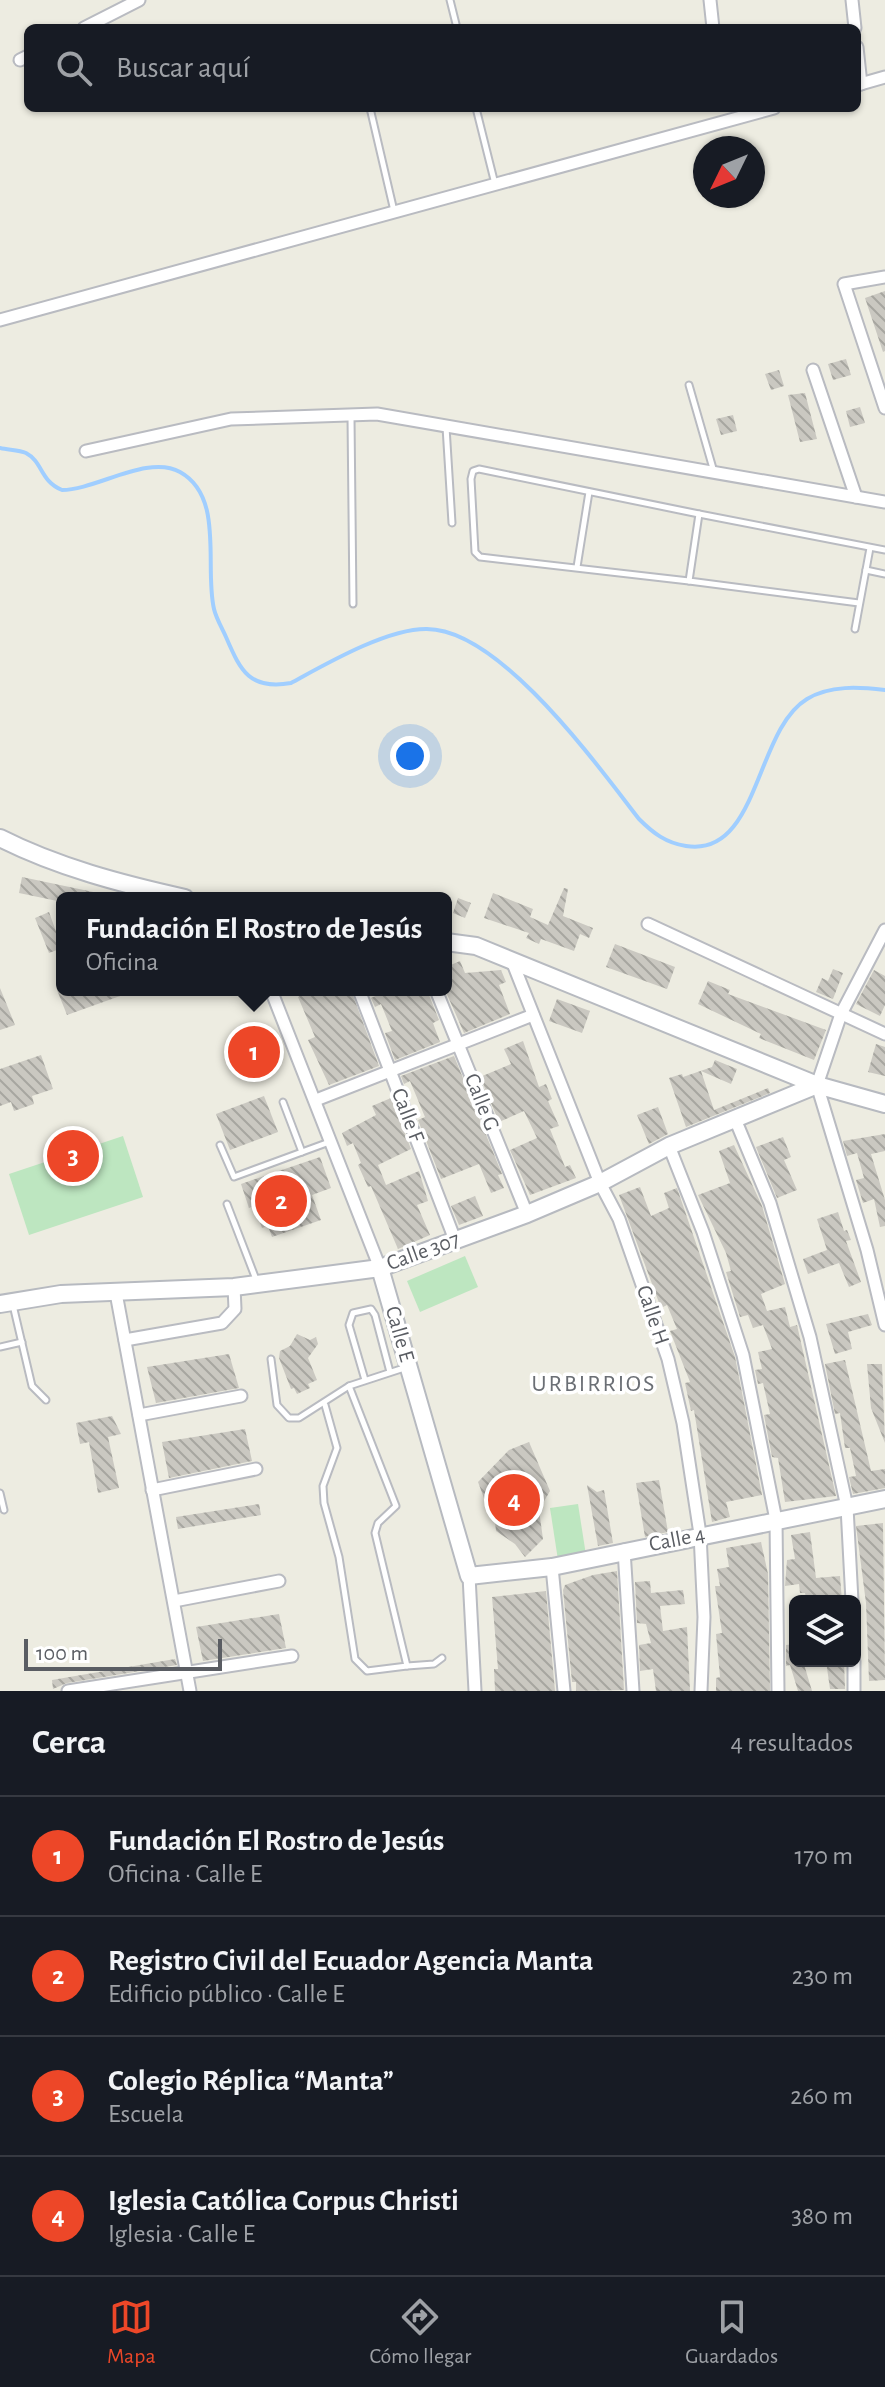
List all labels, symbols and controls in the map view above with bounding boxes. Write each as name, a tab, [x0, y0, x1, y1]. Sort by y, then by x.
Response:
search box	[24, 24, 861, 112]
icon: search	[52, 46, 96, 90]
text: Buscar aquí	[116, 53, 250, 83]
north arrow	[693, 136, 765, 208]
your location	[390, 736, 430, 776]
popup	[56, 892, 452, 996]
text: Fundación El Rostro de Jesús	[86, 914, 422, 944]
text: Oficina	[86, 949, 159, 975]
pin: 1	[228, 1022, 280, 1082]
street label: Calle G	[461, 1070, 503, 1134]
street label: Calle F	[388, 1085, 428, 1145]
pin: 3	[47, 1126, 99, 1186]
pin: 2	[255, 1171, 307, 1231]
street label: Calle 307	[383, 1228, 463, 1274]
street label: Calle H	[633, 1282, 673, 1348]
street label: Calle E	[382, 1304, 419, 1365]
district label: URBIRRIOS	[532, 1372, 656, 1396]
pin: 4	[488, 1470, 540, 1530]
street label: Calle 4	[647, 1523, 707, 1555]
map controls	[789, 1595, 861, 1667]
button: layers	[789, 1595, 861, 1667]
scale bar	[24, 1635, 222, 1671]
text: 100 m	[36, 1642, 88, 1664]
text: Cerca	[32, 1726, 106, 1760]
text: 4 resultados	[730, 1730, 853, 1756]
text: Fundación El Rostro de Jesús	[108, 1826, 444, 1856]
text: 1	[53, 1843, 63, 1869]
text: 170 m	[794, 1843, 853, 1869]
text: Oficina · Calle E	[108, 1861, 262, 1887]
text: Registro Civil del Ecuador Agencia Manta	[108, 1946, 593, 1976]
text: 2	[52, 1963, 64, 1989]
text: 230 m	[792, 1963, 853, 1989]
text: Edificio público · Calle E	[108, 1981, 344, 2007]
text: Colegio Réplica “Manta”	[108, 2066, 394, 2096]
text: 3	[52, 2083, 64, 2109]
text: 260 m	[790, 2083, 853, 2109]
text: Escuela	[108, 2101, 184, 2127]
text: Iglesia Católica Corpus Christi	[108, 2186, 459, 2216]
text: 4	[51, 2203, 65, 2229]
text: 380 m	[791, 2203, 853, 2229]
text: Iglesia · Calle E	[108, 2221, 255, 2247]
tab: Mapa	[107, 2295, 156, 2369]
tab: Cómo llegar	[369, 2295, 471, 2369]
tab: Guardados	[685, 2295, 778, 2369]

